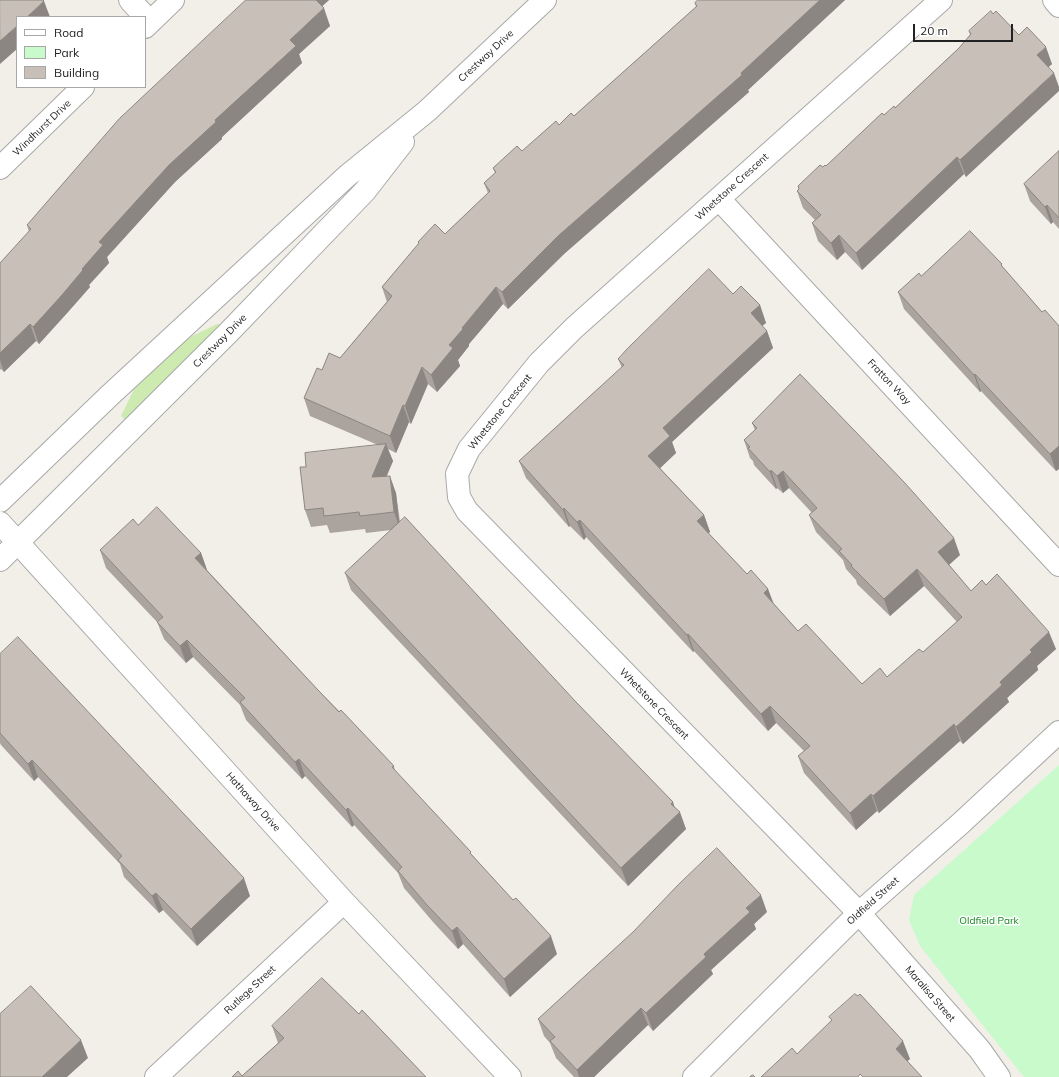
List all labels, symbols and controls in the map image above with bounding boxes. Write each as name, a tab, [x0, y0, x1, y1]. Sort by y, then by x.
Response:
legend	[16, 16, 146, 88]
scale bar	[915, 16, 1015, 42]
text: 20 m	[920, 23, 948, 38]
text: Road	[54, 25, 83, 40]
street label: Crestway Drive	[456, 27, 516, 85]
text: Park	[54, 45, 79, 60]
text: Building	[54, 65, 99, 80]
street label: Windhurst Drive	[11, 97, 73, 159]
street label: Whetstone Crescent	[693, 151, 771, 223]
street label: Crestway Drive	[191, 312, 249, 370]
street label: Fratton Way	[865, 357, 913, 407]
street label: Whetstone Crescent	[466, 372, 534, 452]
street label: Whetstone Crescent	[617, 666, 691, 742]
street label: Hathaway Drive	[223, 770, 283, 834]
street label: Oldfield Street	[844, 874, 902, 928]
park label: Oldfield Park	[959, 915, 1019, 927]
street label: Rutlege Street	[222, 963, 278, 1017]
street label: Maralisa Street	[902, 964, 958, 1024]

